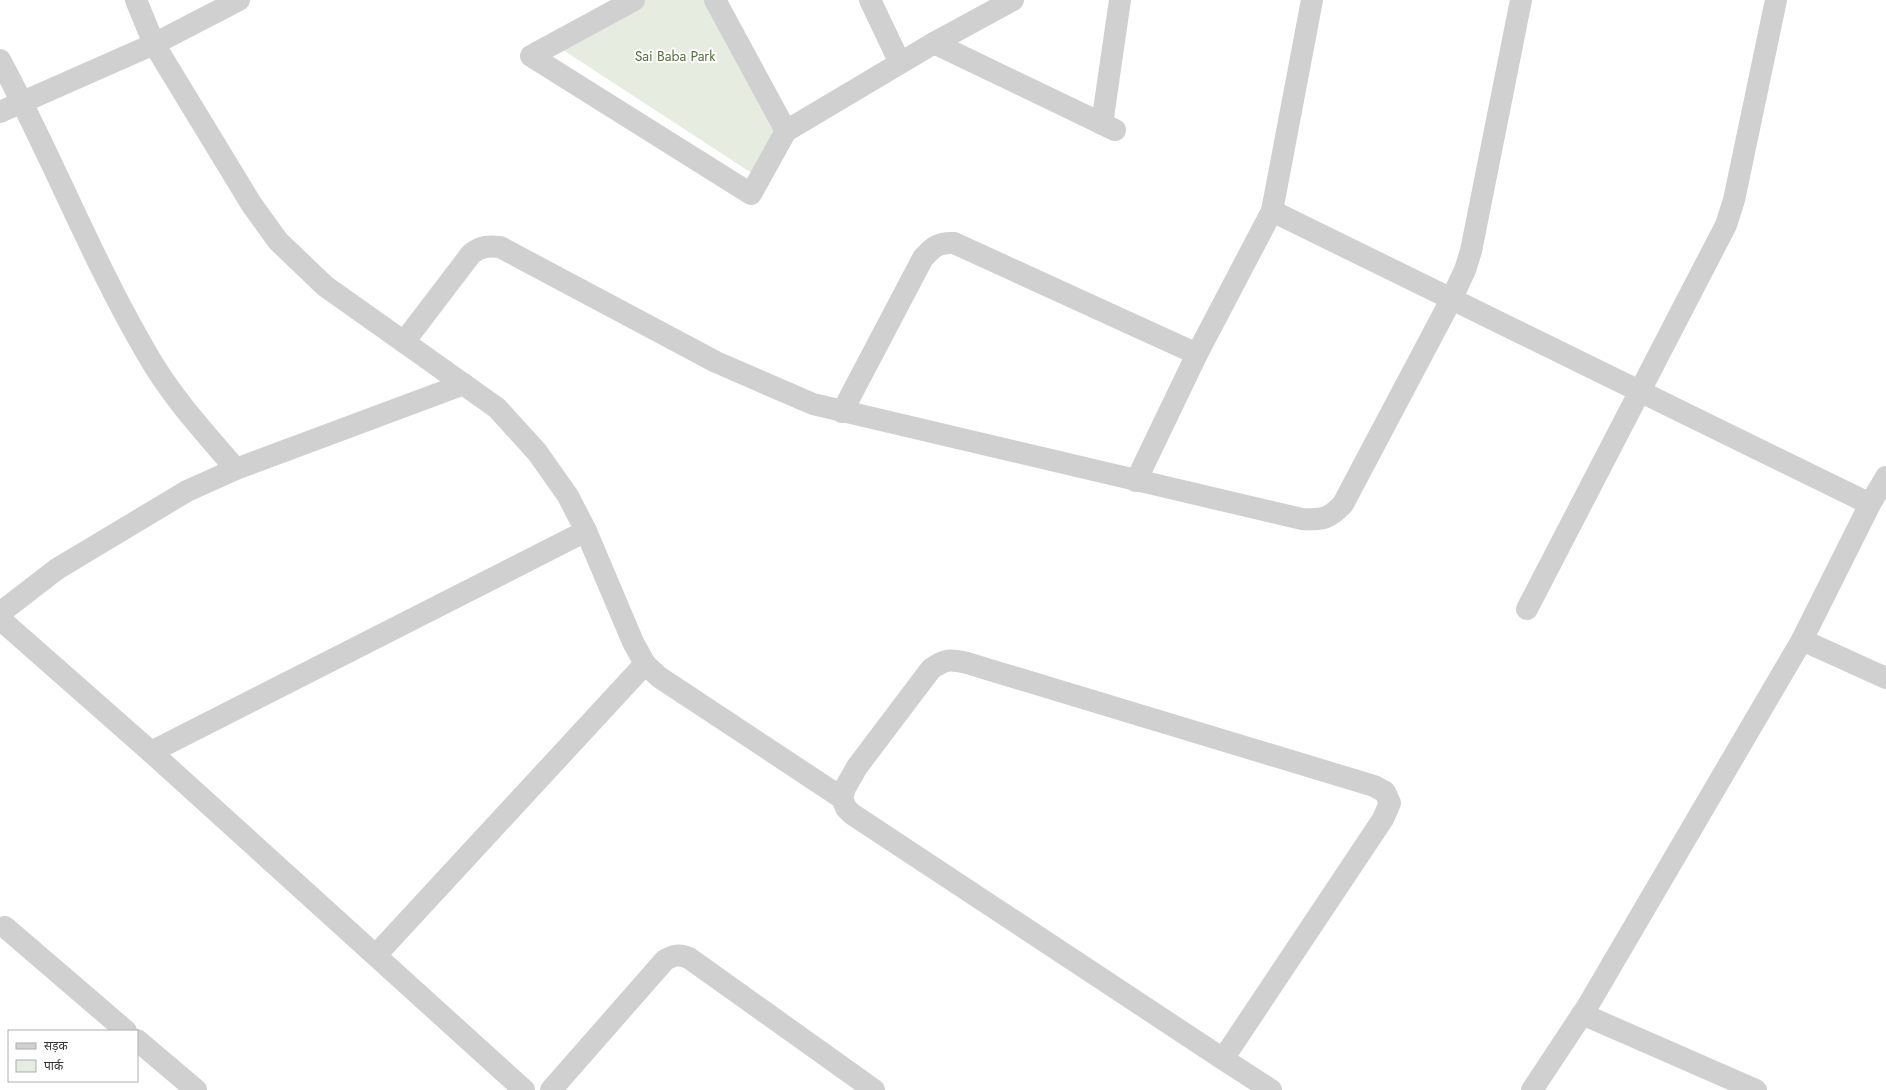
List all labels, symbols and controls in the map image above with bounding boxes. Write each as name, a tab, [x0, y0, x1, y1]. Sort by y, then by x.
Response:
park label: Sai Baba Park	[635, 46, 716, 66]
legend	[8, 1030, 138, 1082]
text: सड़क	[44, 1037, 69, 1055]
text: पार्क	[44, 1057, 64, 1075]

